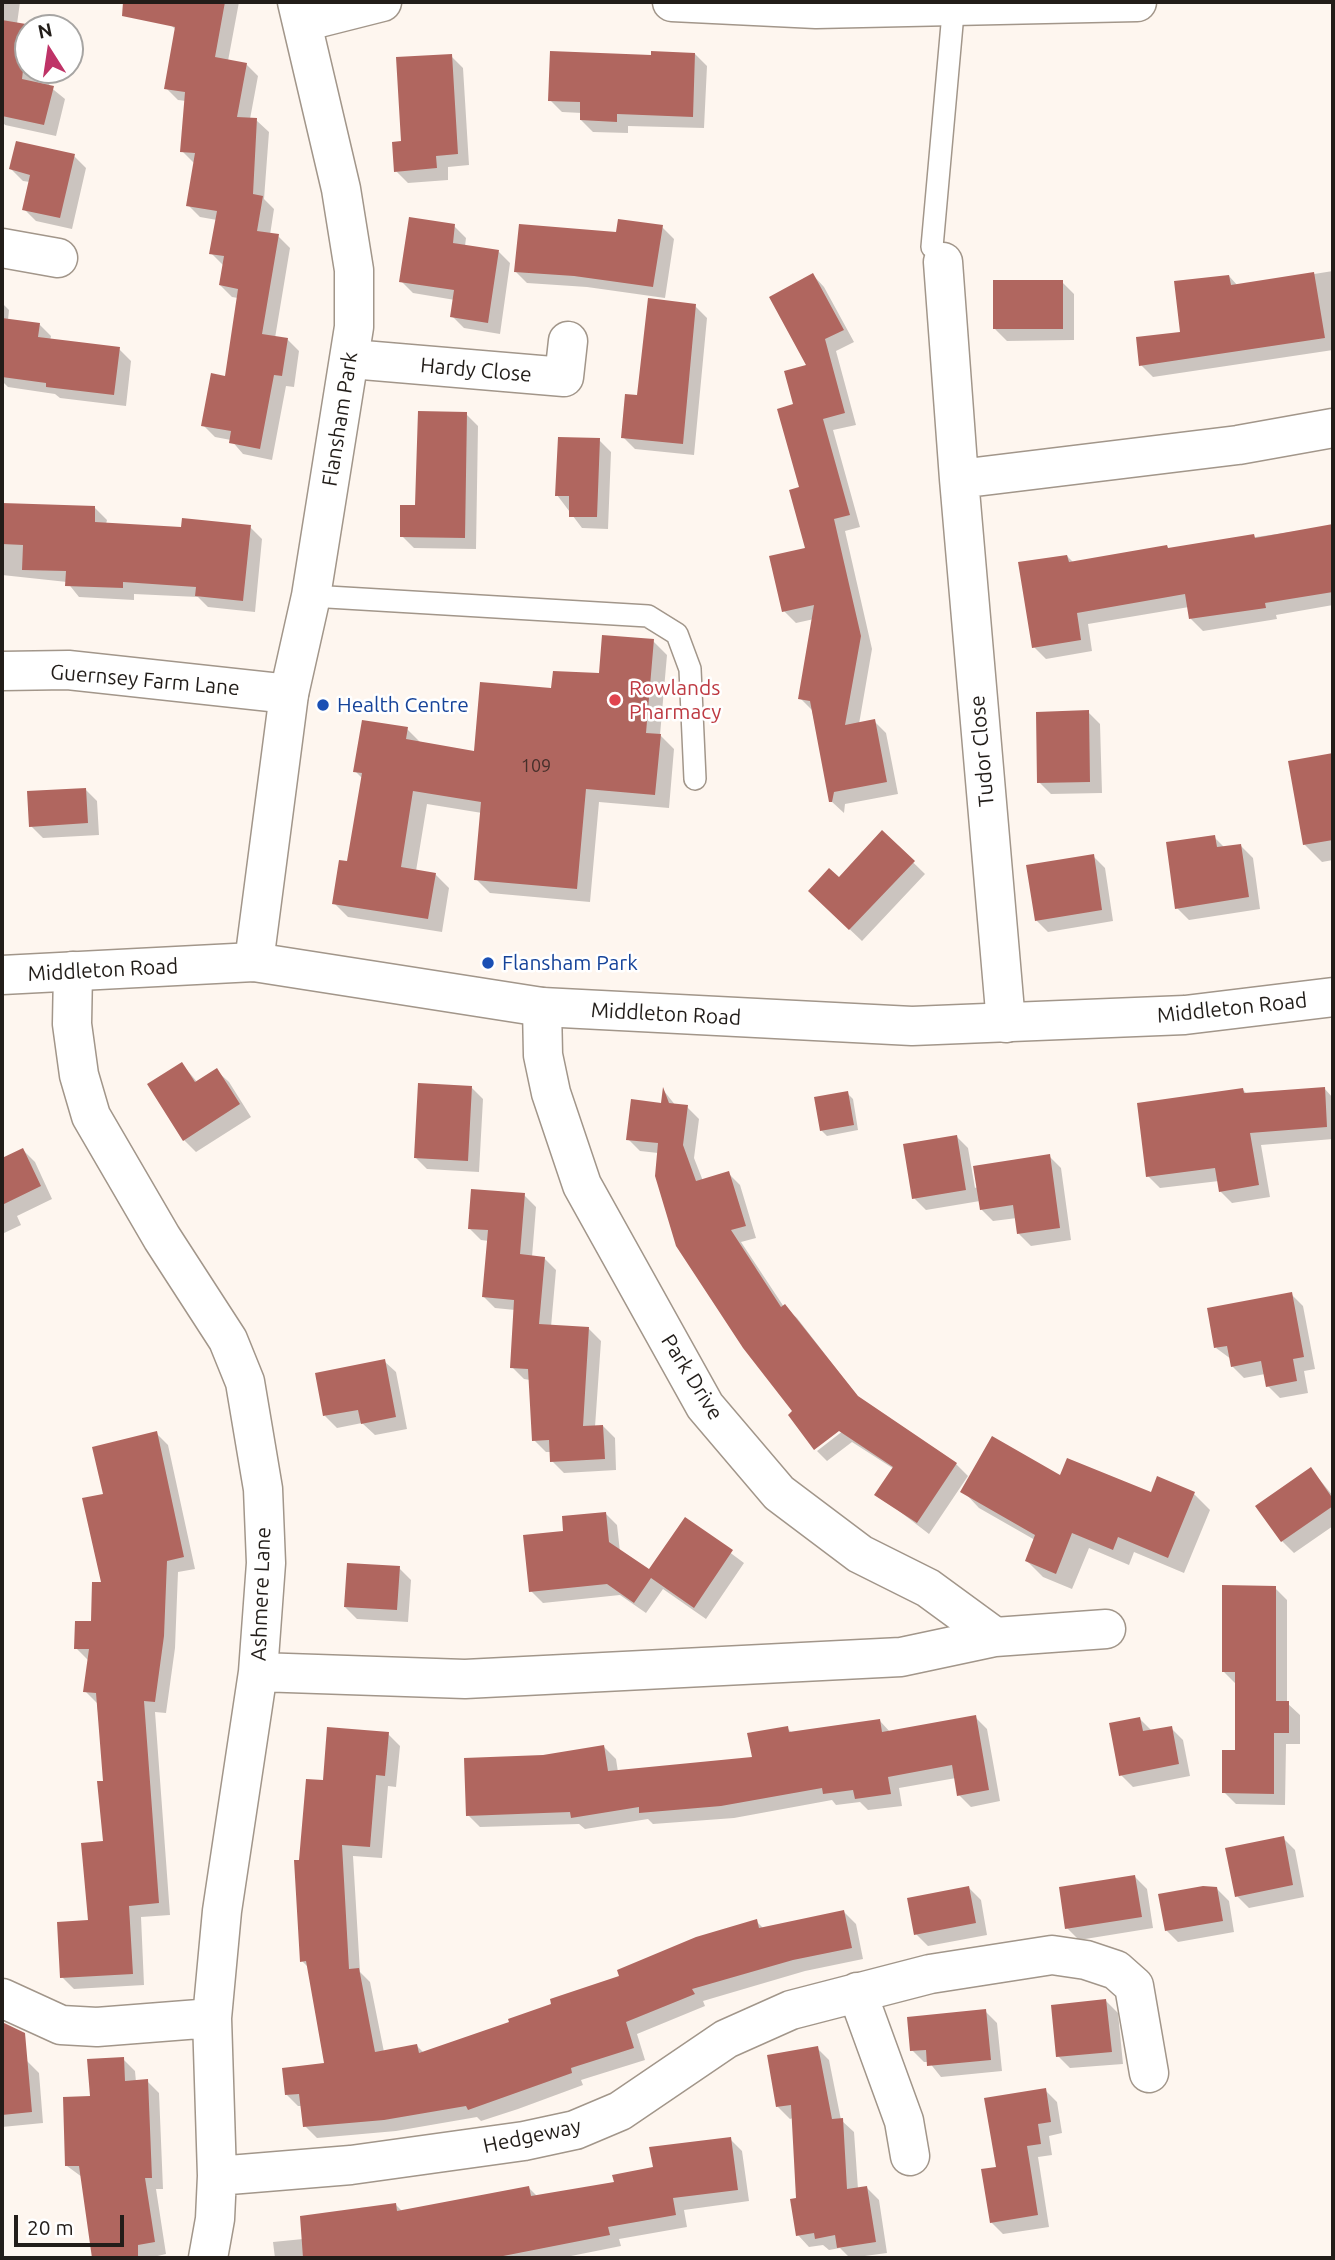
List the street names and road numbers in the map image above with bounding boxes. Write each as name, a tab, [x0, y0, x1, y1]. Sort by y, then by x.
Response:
street label: Flansham Park	[317, 350, 363, 488]
street label: Hardy Close	[419, 353, 533, 387]
street label: Guernsey Farm Lane	[49, 659, 241, 701]
street label: Tudor Close	[965, 694, 999, 808]
street label: Middleton Road	[27, 953, 179, 987]
street label: Middleton Road	[1156, 988, 1308, 1028]
street label: Middleton Road	[590, 997, 742, 1031]
street label: Park Drive	[656, 1330, 728, 1424]
street label: Ashmere Lane	[246, 1527, 276, 1661]
street label: Hedgeway	[481, 2113, 583, 2159]

